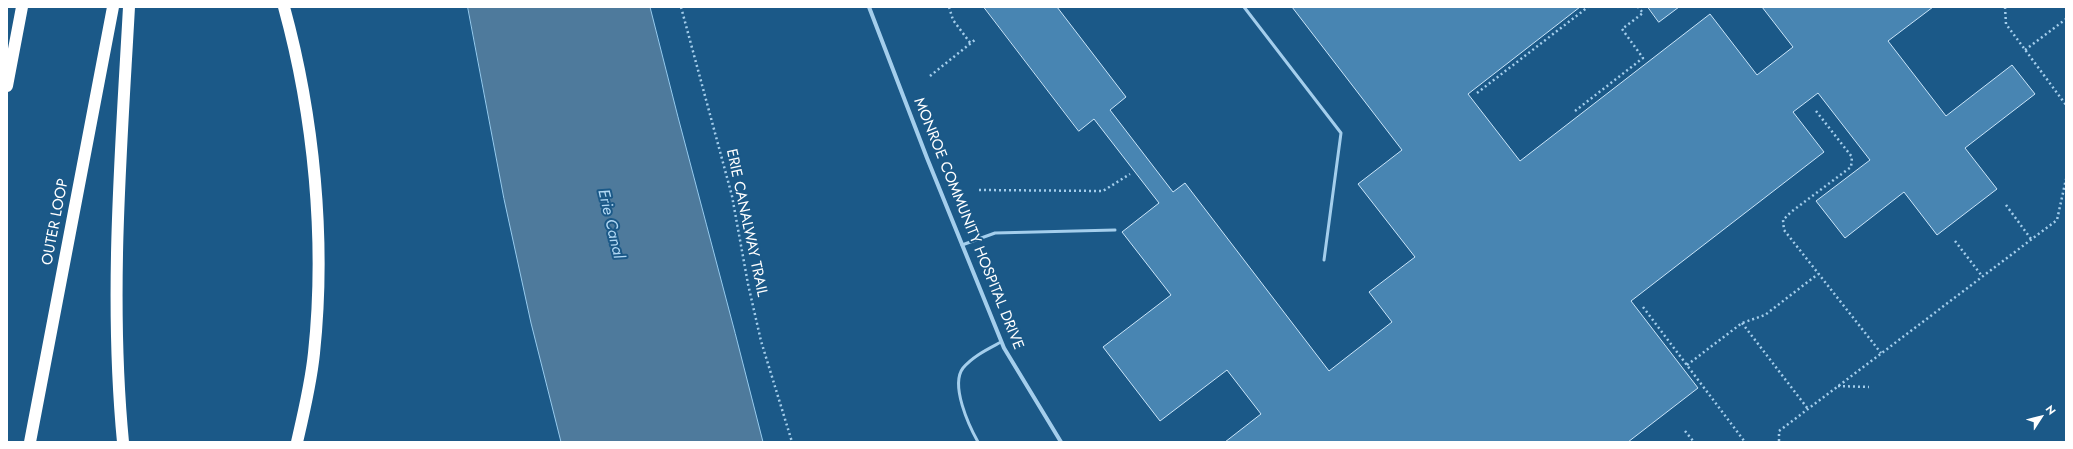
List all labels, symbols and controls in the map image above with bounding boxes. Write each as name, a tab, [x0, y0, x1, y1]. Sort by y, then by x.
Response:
street label: MONROE COMMUNITY HOSPITAL DRIVE	[909, 96, 1027, 352]
street label: ERIE CANALWAY TRAIL	[722, 147, 770, 299]
street label: OUTER LOOP	[39, 177, 73, 267]
water label: Erie Canal	[593, 187, 627, 261]
north arrow	[2021, 397, 2061, 437]
text: N	[2042, 402, 2060, 418]

